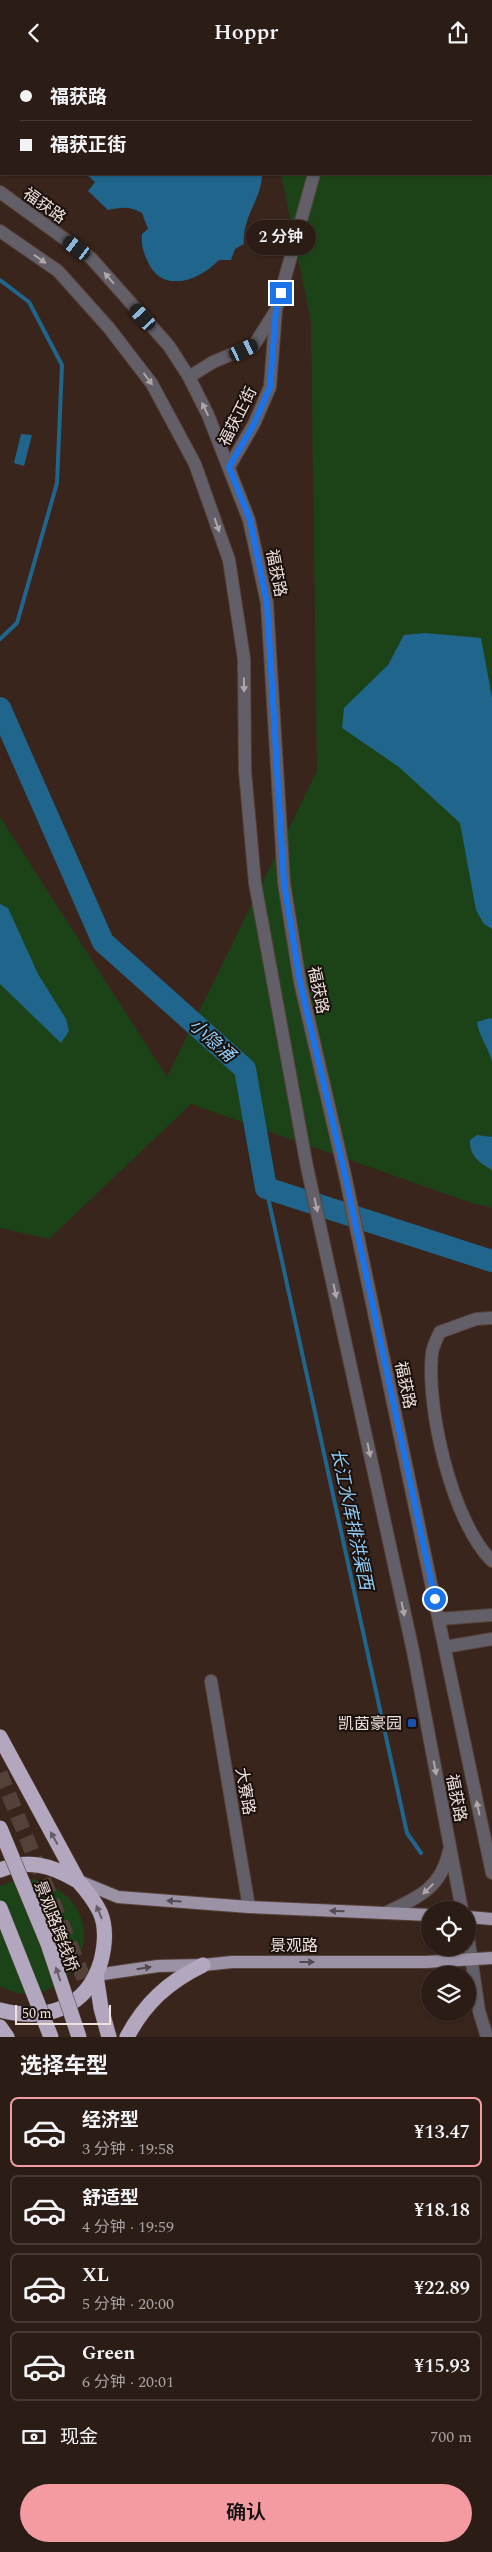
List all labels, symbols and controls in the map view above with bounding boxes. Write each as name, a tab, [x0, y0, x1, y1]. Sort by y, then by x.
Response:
text: Hoppr	[214, 16, 278, 49]
icon: back	[20, 19, 48, 47]
icon: share	[444, 19, 472, 47]
text: 福获路	[50, 83, 107, 112]
text: 福获正街	[50, 131, 126, 160]
street label: 福获路	[18, 182, 71, 230]
callout: 2 分钟	[246, 221, 316, 255]
text: 2 分钟	[259, 225, 303, 249]
car	[60, 233, 93, 263]
one-way arrow	[33, 254, 47, 264]
one-way arrow	[103, 273, 115, 285]
route end	[270, 282, 292, 304]
car	[127, 301, 158, 333]
car	[227, 337, 260, 363]
one-way arrow	[143, 372, 153, 386]
street label: 福获正街	[213, 382, 263, 450]
one-way arrow	[201, 402, 209, 416]
one-way arrow	[214, 518, 221, 533]
street label: 福获路	[260, 547, 292, 599]
one-way arrow	[240, 677, 248, 693]
street label: 福获路	[301, 964, 335, 1016]
water label: 小隐涌	[183, 1012, 242, 1070]
one-way arrow	[312, 1198, 320, 1213]
one-way arrow	[331, 1284, 339, 1299]
street label: 福获路	[388, 1359, 422, 1411]
one-way arrow	[365, 1443, 373, 1458]
water label: 长江水库排洪渠西	[323, 1446, 380, 1595]
route start	[424, 1588, 446, 1610]
one-way arrow	[400, 1601, 408, 1617]
place label: 凯茵豪园	[338, 1712, 402, 1736]
marker: 凯茵豪园	[406, 1717, 418, 1729]
one-way arrow	[431, 1761, 439, 1776]
street label: 大寮路	[229, 1765, 261, 1817]
street label: 福获路	[440, 1772, 472, 1824]
one-way arrow	[474, 1799, 482, 1815]
one-way arrow	[50, 1831, 58, 1846]
street label: 景观路跨线桥	[28, 1877, 84, 1975]
one-way arrow	[422, 1882, 434, 1894]
one-way arrow	[166, 1897, 182, 1905]
map controls	[421, 1901, 476, 2021]
button: locate	[421, 1901, 476, 1956]
one-way arrow	[94, 1905, 102, 1919]
one-way arrow	[328, 1906, 344, 1914]
street label: 景观路	[270, 1934, 318, 1958]
one-way arrow	[299, 1958, 315, 1966]
one-way arrow	[137, 1963, 153, 1971]
one-way arrow	[53, 1966, 61, 1981]
button: layers	[421, 1966, 476, 2021]
scale bar	[15, 2002, 111, 2025]
text: 50 m	[22, 2003, 52, 2024]
text: 选择车型	[20, 2050, 108, 2083]
text: 经济型	[82, 2106, 139, 2135]
icon: car	[22, 2110, 67, 2155]
text: ¥13.47	[414, 2118, 470, 2147]
text: 3 分钟 · 19:58	[82, 2137, 174, 2161]
text: 舒适型	[82, 2184, 139, 2213]
icon: car	[22, 2188, 67, 2233]
text: ¥18.18	[414, 2196, 470, 2225]
text: 4 分钟 · 19:59	[82, 2215, 174, 2239]
text: XL	[82, 2261, 109, 2290]
icon: car	[22, 2266, 67, 2311]
text: ¥22.89	[414, 2274, 470, 2303]
text: 5 分钟 · 20:00	[82, 2292, 174, 2316]
text: Green	[82, 2339, 135, 2368]
icon: car	[22, 2344, 67, 2389]
text: ¥15.93	[414, 2352, 470, 2381]
text: 6 分钟 · 20:01	[82, 2370, 174, 2394]
icon: cash	[20, 2423, 48, 2451]
text: 现金	[60, 2423, 98, 2452]
text: 700 m	[430, 2425, 472, 2449]
button: 确认	[20, 2484, 472, 2542]

